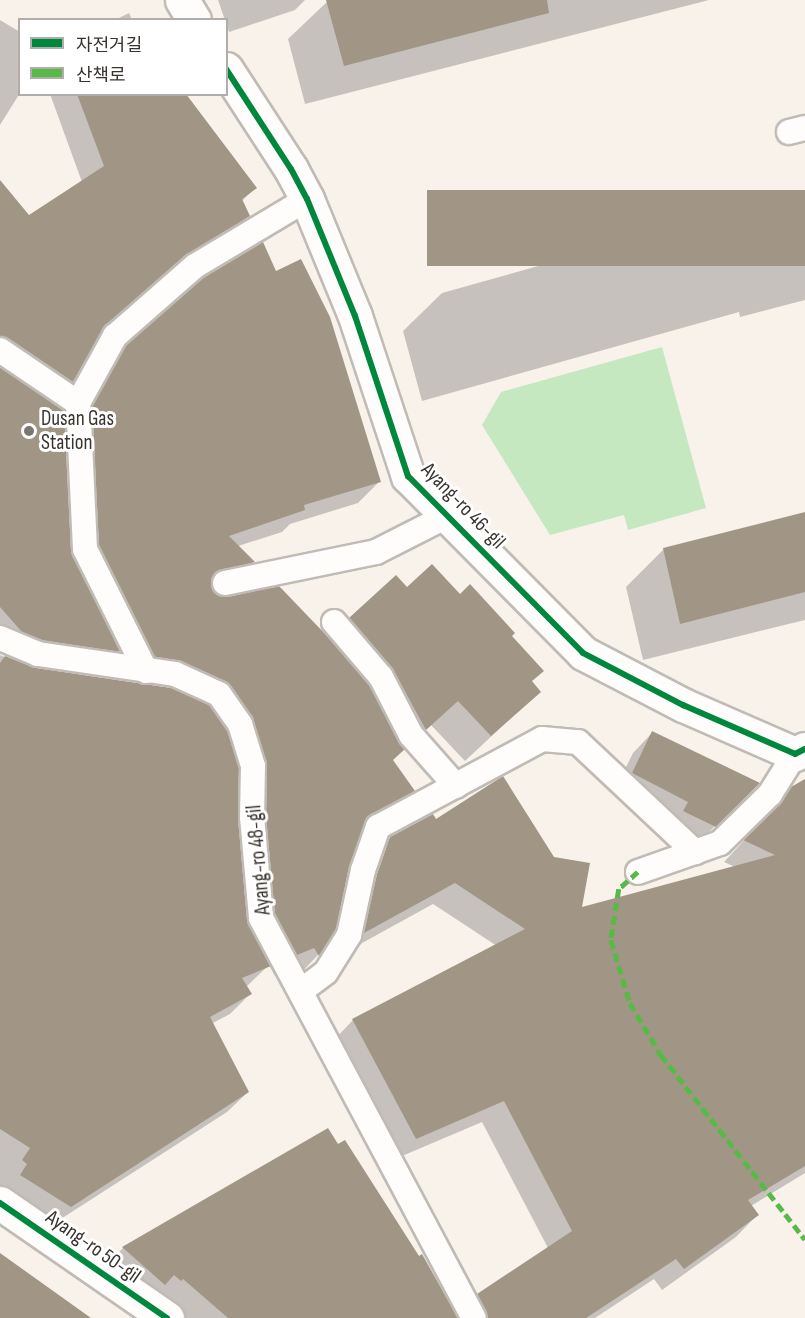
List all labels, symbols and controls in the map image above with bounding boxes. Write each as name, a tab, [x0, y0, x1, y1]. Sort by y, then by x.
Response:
legend	[18, 18, 228, 96]
text: 자전거길	[76, 35, 142, 56]
text: 산책로	[76, 65, 126, 86]
place label: Dusan Gas Station	[41, 406, 114, 456]
marker: Dusan Gas Station	[22, 424, 36, 438]
street label: Ayang-ro 46-gil	[416, 458, 510, 554]
street label: Ayang-ro 48-gil	[242, 804, 276, 916]
street label: Ayang-ro 50-gil	[41, 1205, 145, 1289]

